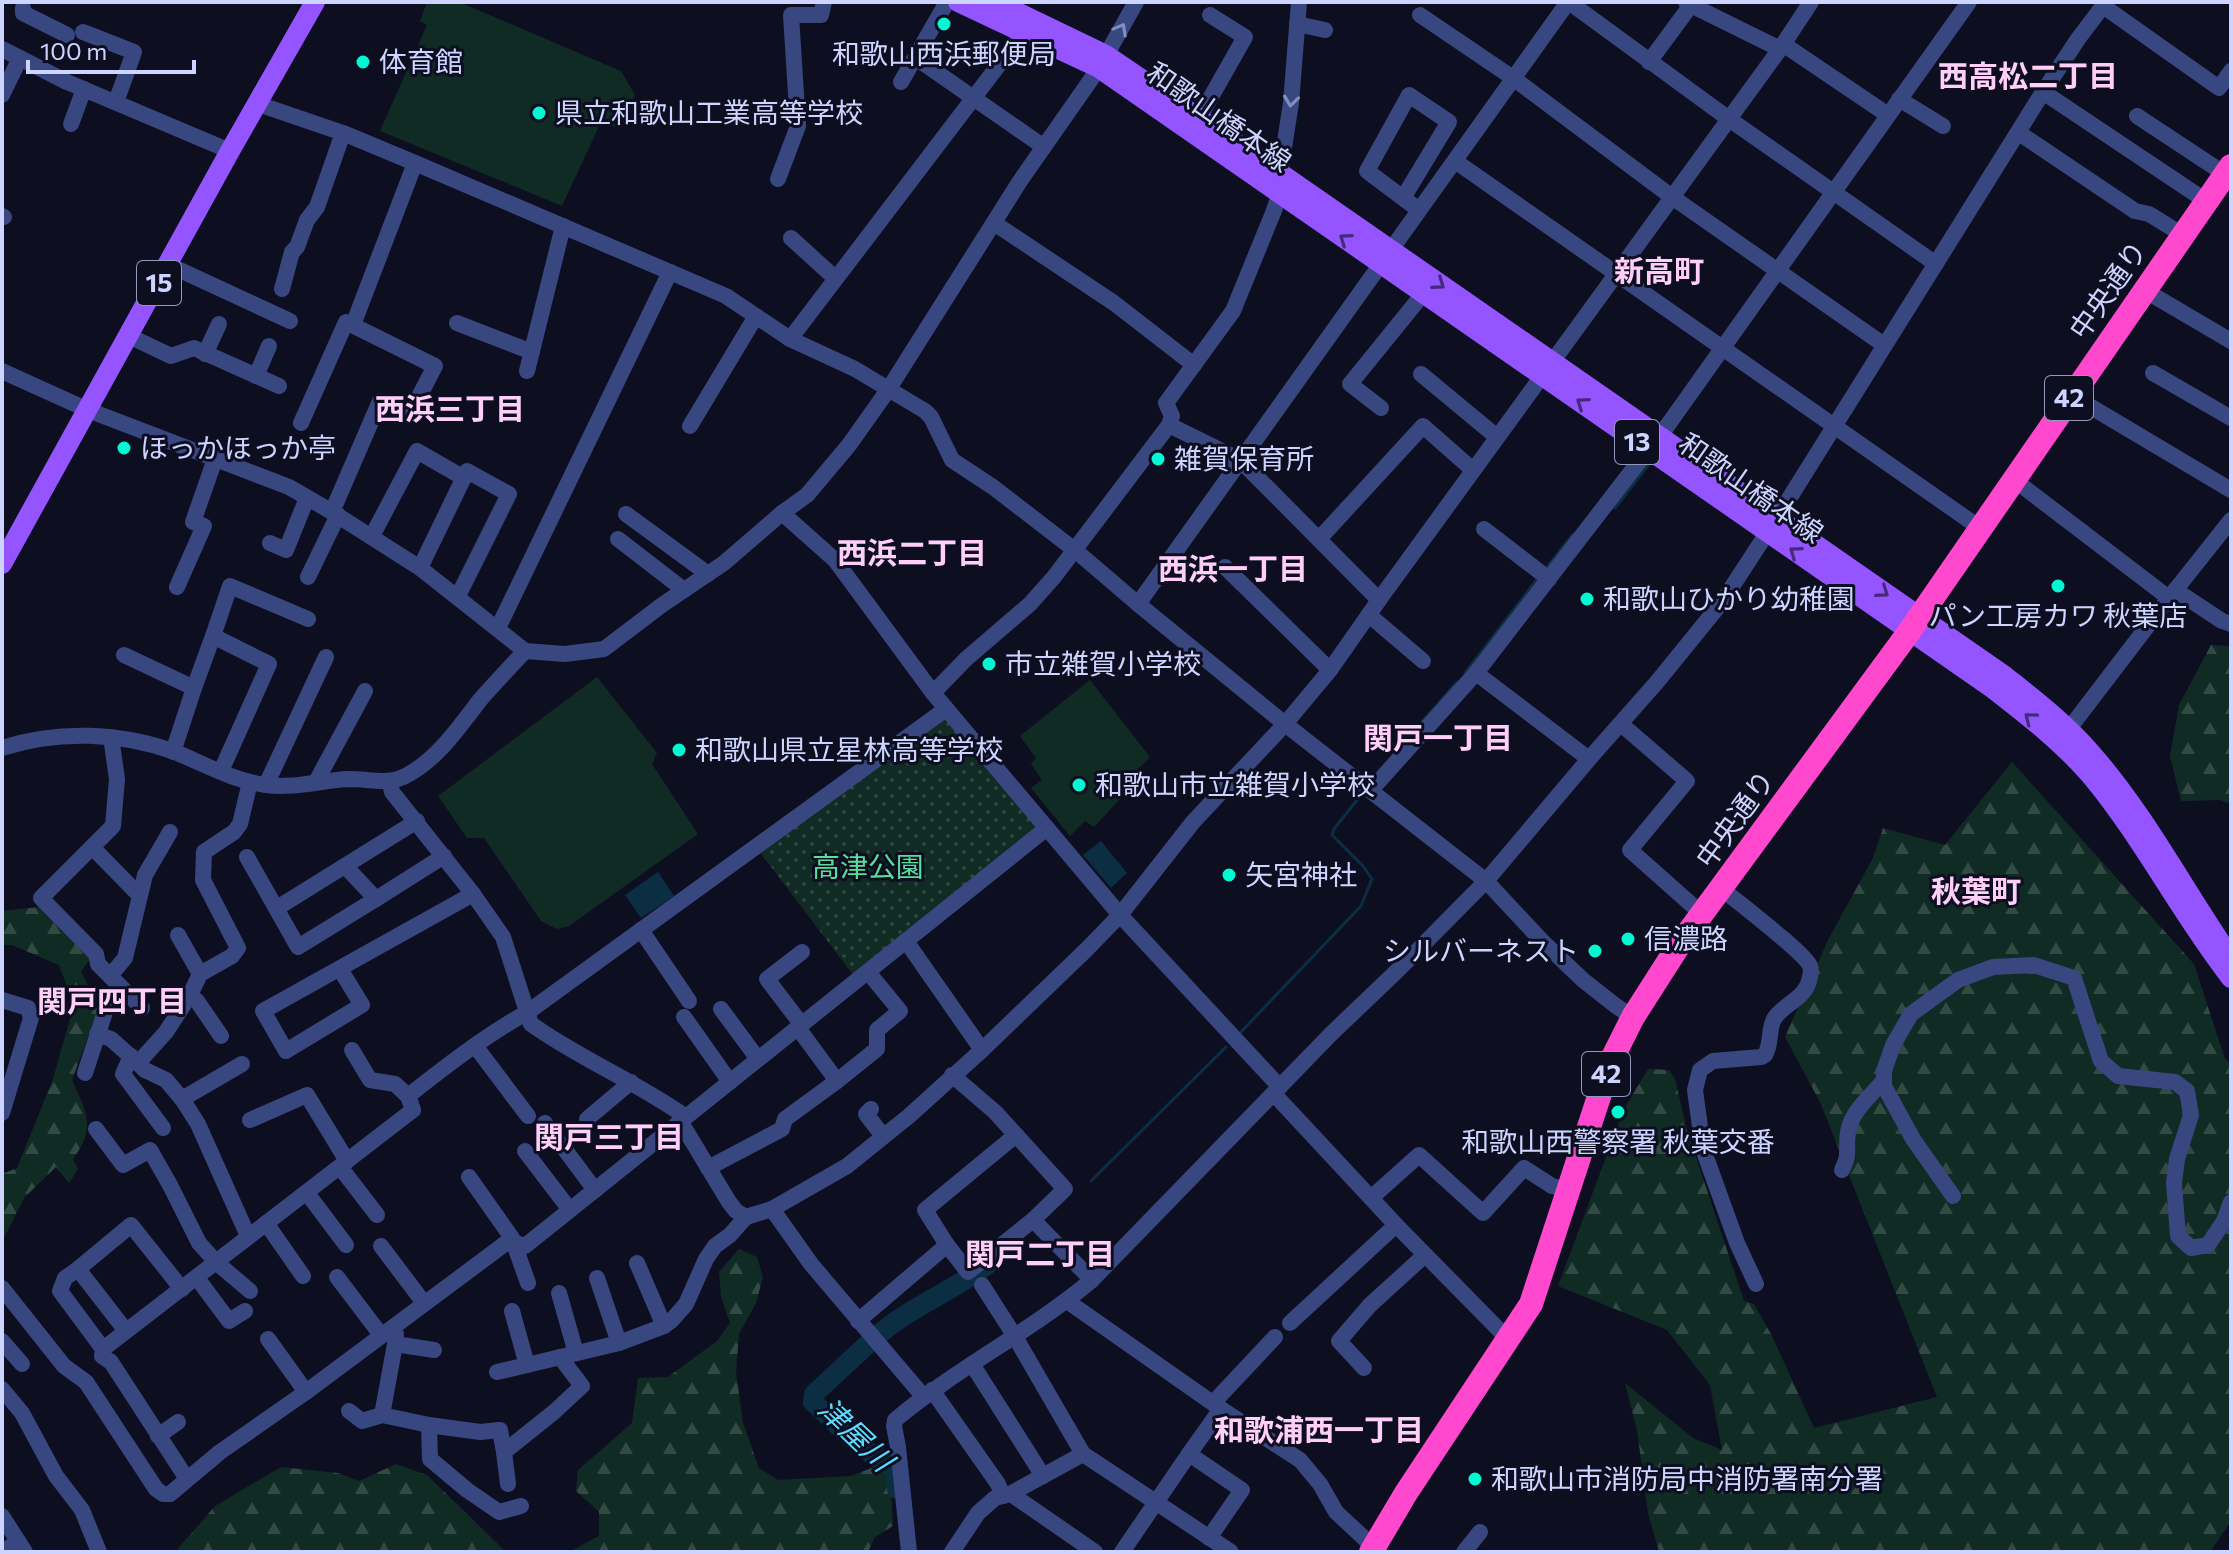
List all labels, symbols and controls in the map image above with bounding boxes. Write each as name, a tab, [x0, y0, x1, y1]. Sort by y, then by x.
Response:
marker: 和歌山西浜郵便局	[935, 15, 953, 33]
one-way arrow	[1111, 23, 1127, 37]
scale bar	[28, 24, 194, 74]
text: 100 m	[40, 36, 107, 65]
place label: 和歌山西浜郵便局	[832, 36, 1056, 70]
place label: 体育館	[379, 44, 463, 78]
marker: 体育館	[354, 53, 372, 71]
street label: 和歌山橋本線	[1141, 54, 1298, 178]
district label: 西高松二丁目	[1938, 56, 2118, 93]
place label: 県立和歌山工業高等学校	[555, 95, 863, 129]
one-way arrow	[1282, 95, 1299, 108]
marker: 県立和歌山工業高等学校	[530, 104, 548, 122]
one-way arrow	[1340, 234, 1354, 249]
street label: 中央通り	[2061, 234, 2153, 345]
district label: 新高町	[1614, 251, 1704, 288]
road number: 15	[137, 261, 181, 305]
one-way arrow	[1430, 274, 1444, 289]
road number: 42	[2045, 376, 2093, 420]
district label: 西浜三丁目	[375, 389, 525, 426]
one-way arrow	[1576, 398, 1591, 413]
road number: 13	[1615, 420, 1659, 464]
street label: 和歌山橋本線	[1673, 425, 1830, 549]
place label: ほっかほっか亭	[140, 430, 336, 464]
marker: ほっかほっか亭	[115, 439, 133, 457]
place label: 雑賀保育所	[1174, 441, 1314, 475]
marker: 雑賀保育所	[1149, 450, 1167, 468]
district label: 西浜二丁目	[837, 533, 987, 570]
one-way arrow	[1789, 547, 1803, 562]
district label: 西浜一丁目	[1158, 549, 1308, 586]
marker: パン工房カワ 秋葉店	[2049, 577, 2067, 595]
place label: 和歌山ひかり幼稚園	[1603, 581, 1855, 615]
one-way arrow	[1874, 582, 1888, 597]
marker: 和歌山ひかり幼稚園	[1578, 590, 1596, 608]
place label: パン工房カワ 秋葉店	[1929, 598, 2187, 632]
place label: 市立雑賀小学校	[1005, 646, 1201, 680]
marker: 市立雑賀小学校	[980, 655, 998, 673]
one-way arrow	[2025, 713, 2039, 728]
district label: 関戸一丁目	[1363, 718, 1513, 755]
place label: 和歌山県立星林高等学校	[695, 732, 1003, 766]
marker: 和歌山県立星林高等学校	[670, 741, 688, 759]
street label: 中央通り	[1688, 763, 1781, 874]
place label: 和歌山市立雑賀小学校	[1095, 767, 1375, 801]
marker: 和歌山市立雑賀小学校	[1070, 776, 1088, 794]
park label: 高津公園	[812, 849, 924, 883]
place label: 矢宮神社	[1245, 857, 1357, 891]
marker: 矢宮神社	[1220, 866, 1238, 884]
district label: 秋葉町	[1931, 871, 2021, 908]
place label: 信濃路	[1644, 921, 1728, 955]
marker: 信濃路	[1619, 930, 1637, 948]
place label: シルバーネスト	[1383, 933, 1579, 967]
marker: シルバーネスト	[1586, 942, 1604, 960]
district label: 関戸四丁目	[37, 981, 187, 1018]
road number: 42	[1582, 1052, 1630, 1096]
marker: 和歌山西警察署 秋葉交番	[1609, 1103, 1627, 1121]
district label: 関戸三丁目	[534, 1117, 684, 1154]
place label: 和歌山西警察署 秋葉交番	[1461, 1124, 1775, 1158]
district label: 関戸二丁目	[965, 1234, 1115, 1271]
water label: 津屋川	[812, 1389, 904, 1480]
district label: 和歌浦西一丁目	[1214, 1410, 1424, 1447]
place label: 和歌山市消防局中消防署南分署	[1491, 1461, 1883, 1495]
marker: 和歌山市消防局中消防署南分署	[1466, 1470, 1484, 1488]

